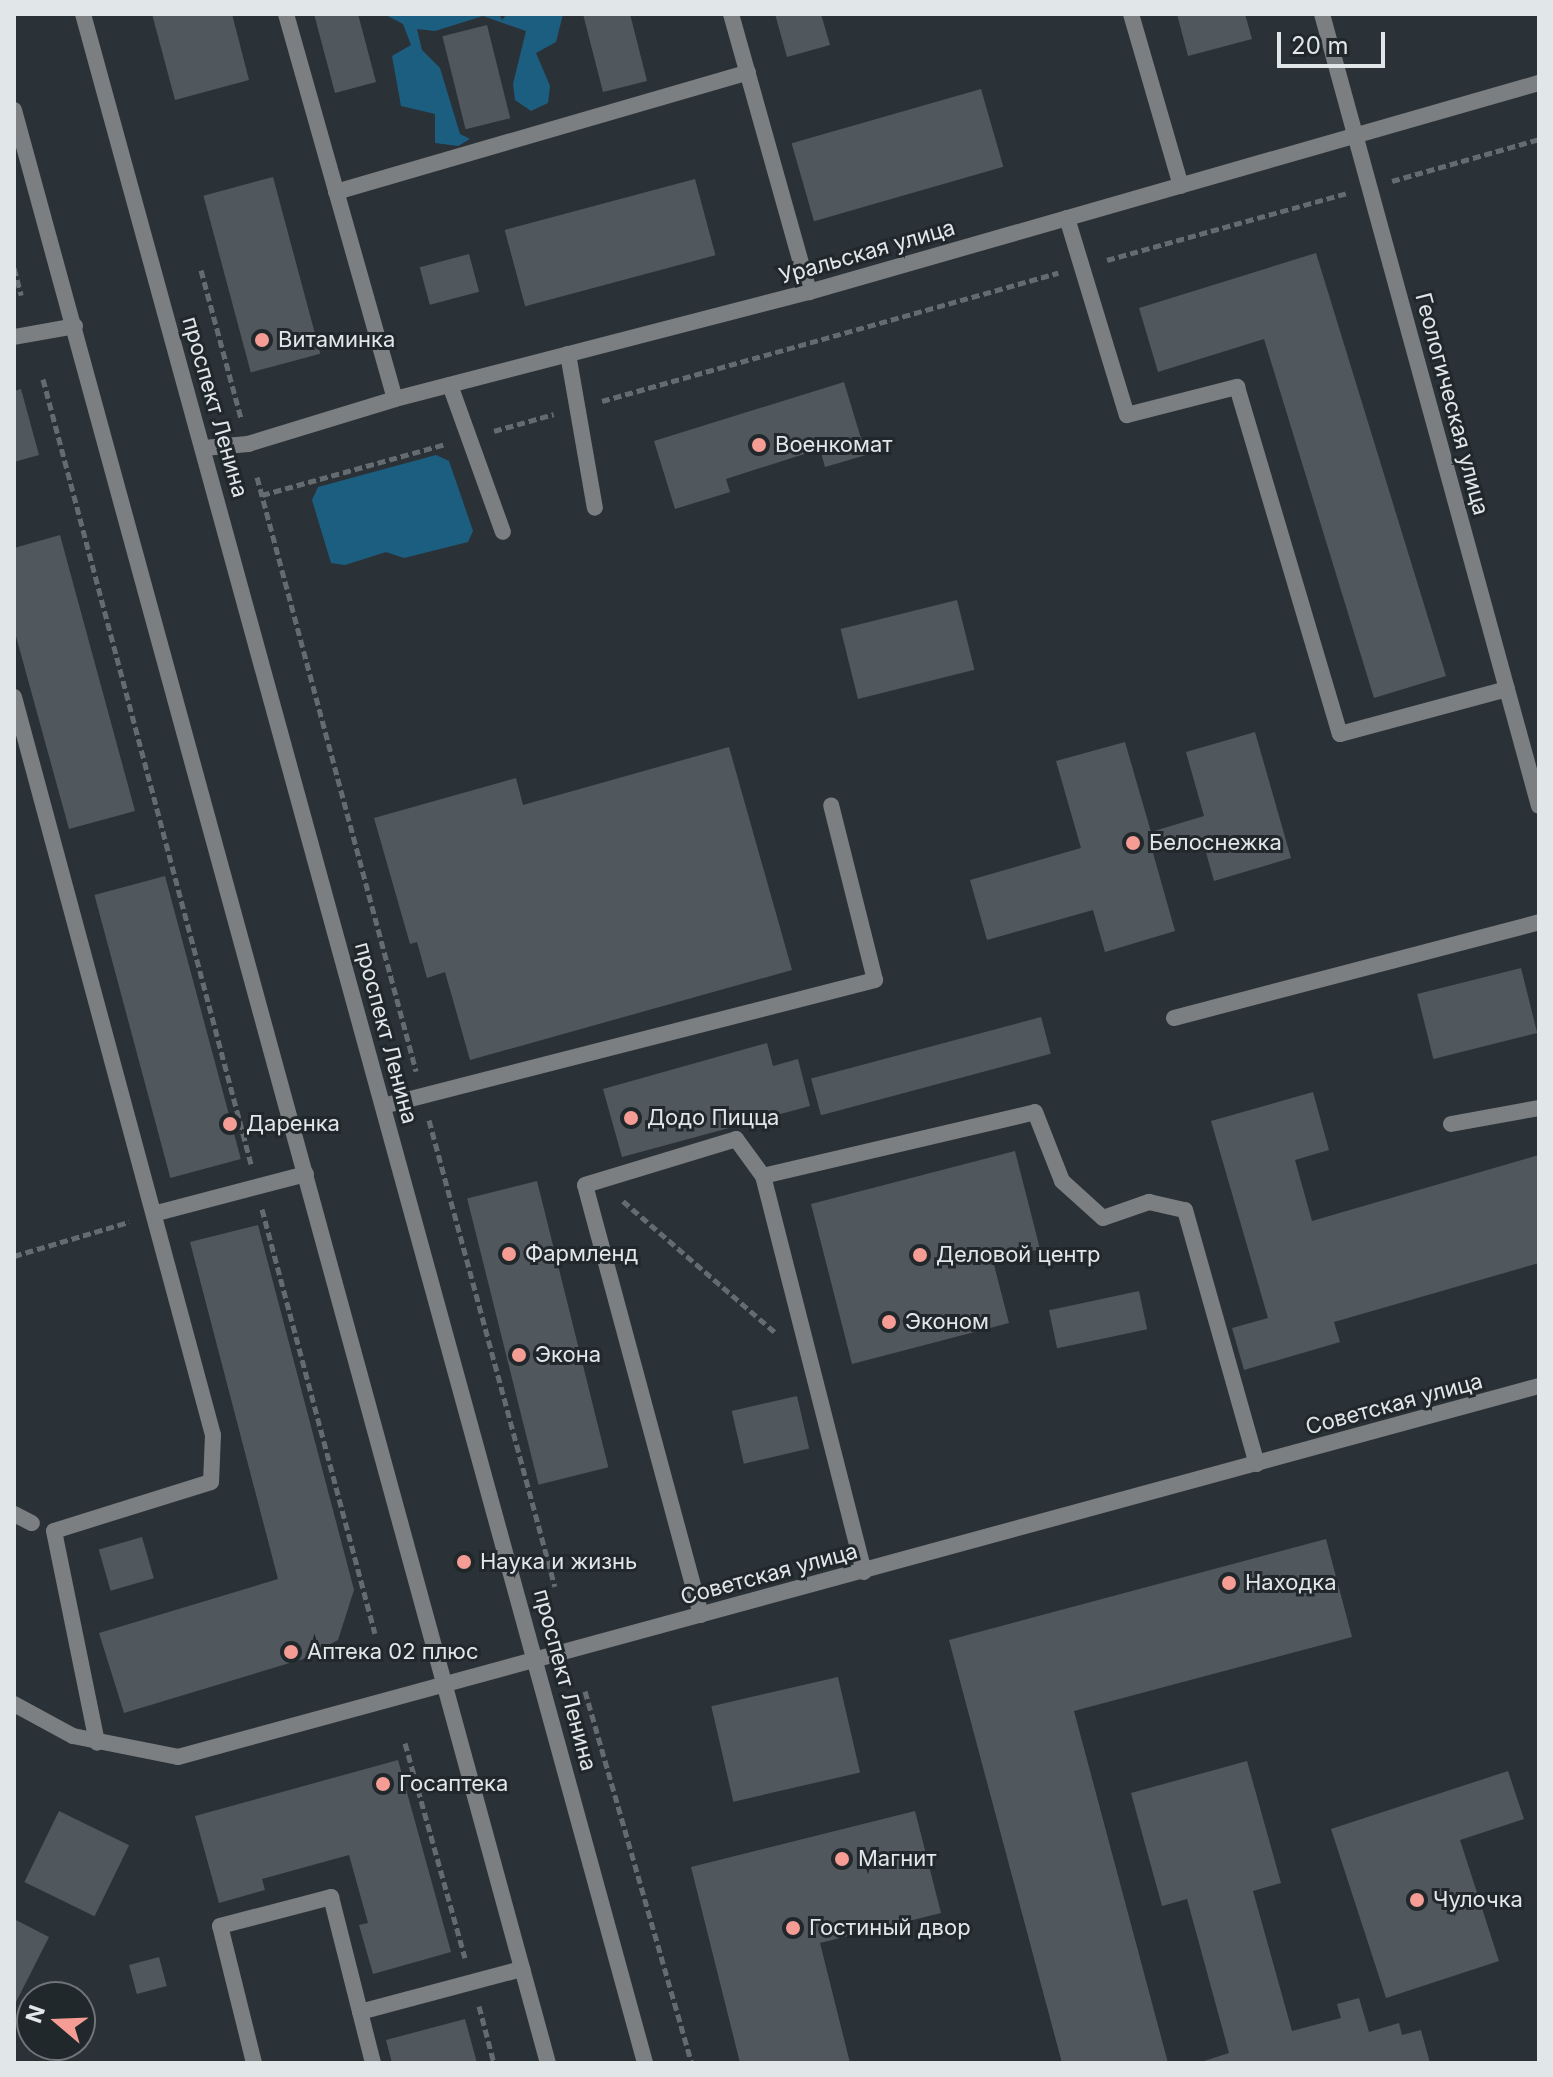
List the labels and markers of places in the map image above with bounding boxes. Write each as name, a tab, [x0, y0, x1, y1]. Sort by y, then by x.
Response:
place label: Витаминка	[278, 327, 395, 353]
marker: Витаминка	[253, 331, 271, 349]
place label: Военкомат	[775, 432, 893, 458]
marker: Военкомат	[750, 436, 768, 454]
place label: Белоснежка	[1149, 830, 1282, 856]
marker: Белоснежка	[1124, 834, 1142, 852]
place label: Додо Пицца	[647, 1105, 779, 1131]
marker: Додо Пицца	[622, 1109, 640, 1127]
place label: Даренка	[246, 1111, 340, 1137]
marker: Даренка	[221, 1115, 239, 1133]
place label: Фармленд	[525, 1241, 638, 1267]
place label: Деловой центр	[936, 1242, 1101, 1268]
marker: Фармленд	[500, 1245, 518, 1263]
marker: Деловой центр	[911, 1246, 929, 1264]
place label: Эконом	[905, 1309, 989, 1335]
marker: Эконом	[880, 1313, 898, 1331]
place label: Экона	[535, 1342, 601, 1368]
marker: Экона	[510, 1346, 528, 1364]
place label: Наука и жизнь	[480, 1549, 637, 1575]
marker: Наука и жизнь	[455, 1553, 473, 1571]
place label: Находка	[1245, 1570, 1337, 1596]
marker: Находка	[1220, 1574, 1238, 1592]
place label: Аптека 02 плюс	[307, 1639, 478, 1665]
marker: Аптека 02 плюс	[282, 1643, 300, 1661]
place label: Госаптека	[399, 1771, 508, 1797]
marker: Госаптека	[374, 1775, 392, 1793]
place label: Магнит	[858, 1846, 936, 1872]
marker: Магнит	[833, 1850, 851, 1868]
place label: Чулочка	[1433, 1887, 1523, 1913]
marker: Чулочка	[1408, 1891, 1426, 1909]
place label: Гостиный двор	[809, 1915, 971, 1941]
marker: Гостиный двор	[784, 1919, 802, 1937]

